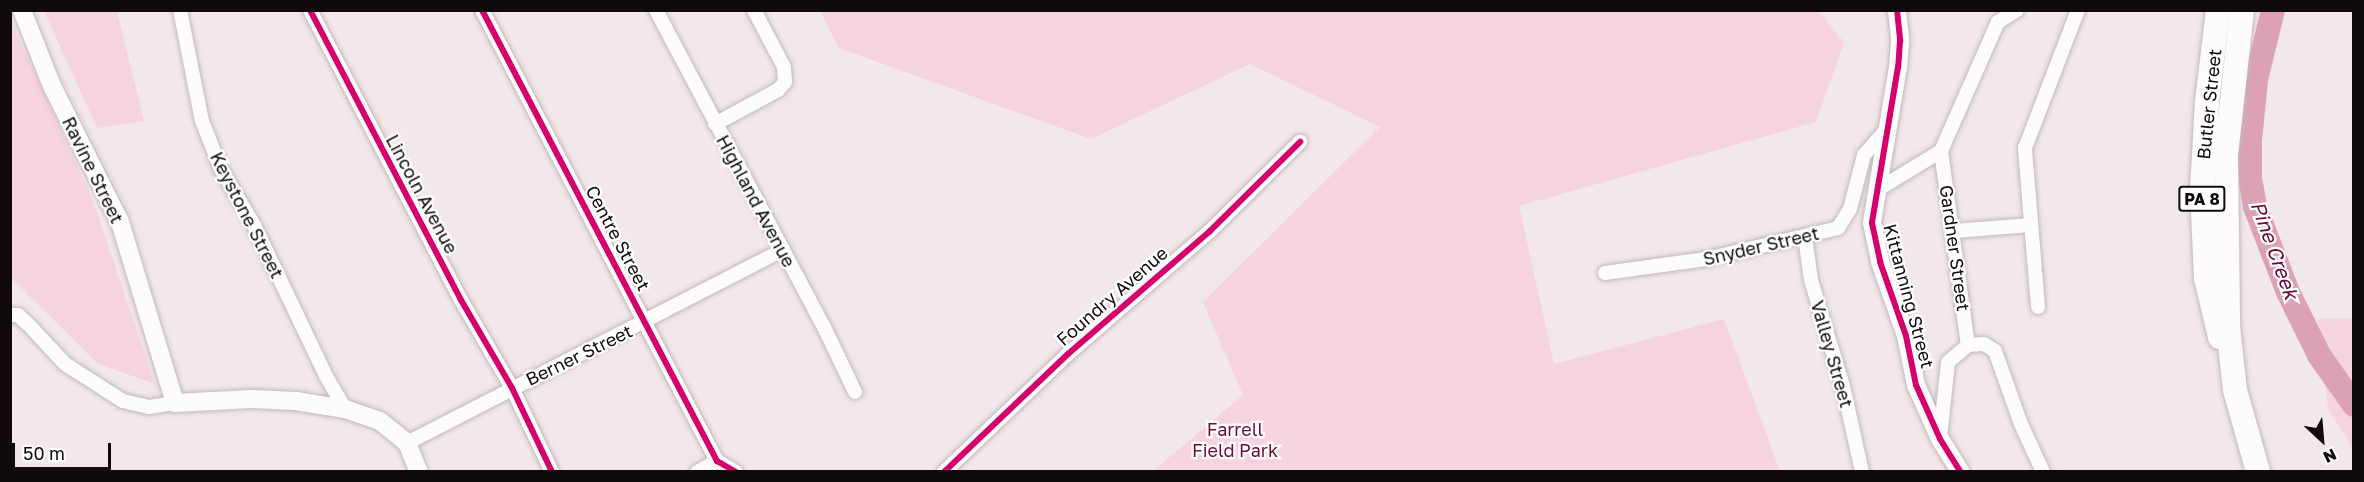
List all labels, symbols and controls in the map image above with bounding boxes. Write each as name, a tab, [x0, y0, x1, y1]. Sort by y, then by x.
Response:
street label: Butler Street	[2192, 48, 2226, 160]
street label: Ravine Street	[58, 113, 128, 227]
street label: Lincoln Avenue	[382, 131, 462, 257]
street label: Highland Avenue	[712, 131, 800, 271]
street label: Keystone Street	[206, 148, 288, 282]
street label: Centre Street	[581, 182, 655, 294]
street label: Gardner Street	[1935, 184, 1975, 312]
road number: PA 8	[2178, 186, 2226, 212]
water label: Pine Creek	[2246, 197, 2304, 303]
street label: Kittanning Street	[1879, 221, 1939, 371]
street label: Snyder Street	[1701, 222, 1821, 270]
street label: Foundry Avenue	[1052, 242, 1172, 350]
street label: Valley Street	[1806, 298, 1858, 410]
street label: Berner Street	[522, 320, 636, 390]
north arrow	[2292, 410, 2352, 470]
park label: Farrell Field Park	[1192, 419, 1278, 462]
scale bar	[15, 431, 114, 469]
text: 50 m	[23, 442, 65, 464]
text: N	[2320, 445, 2340, 468]

